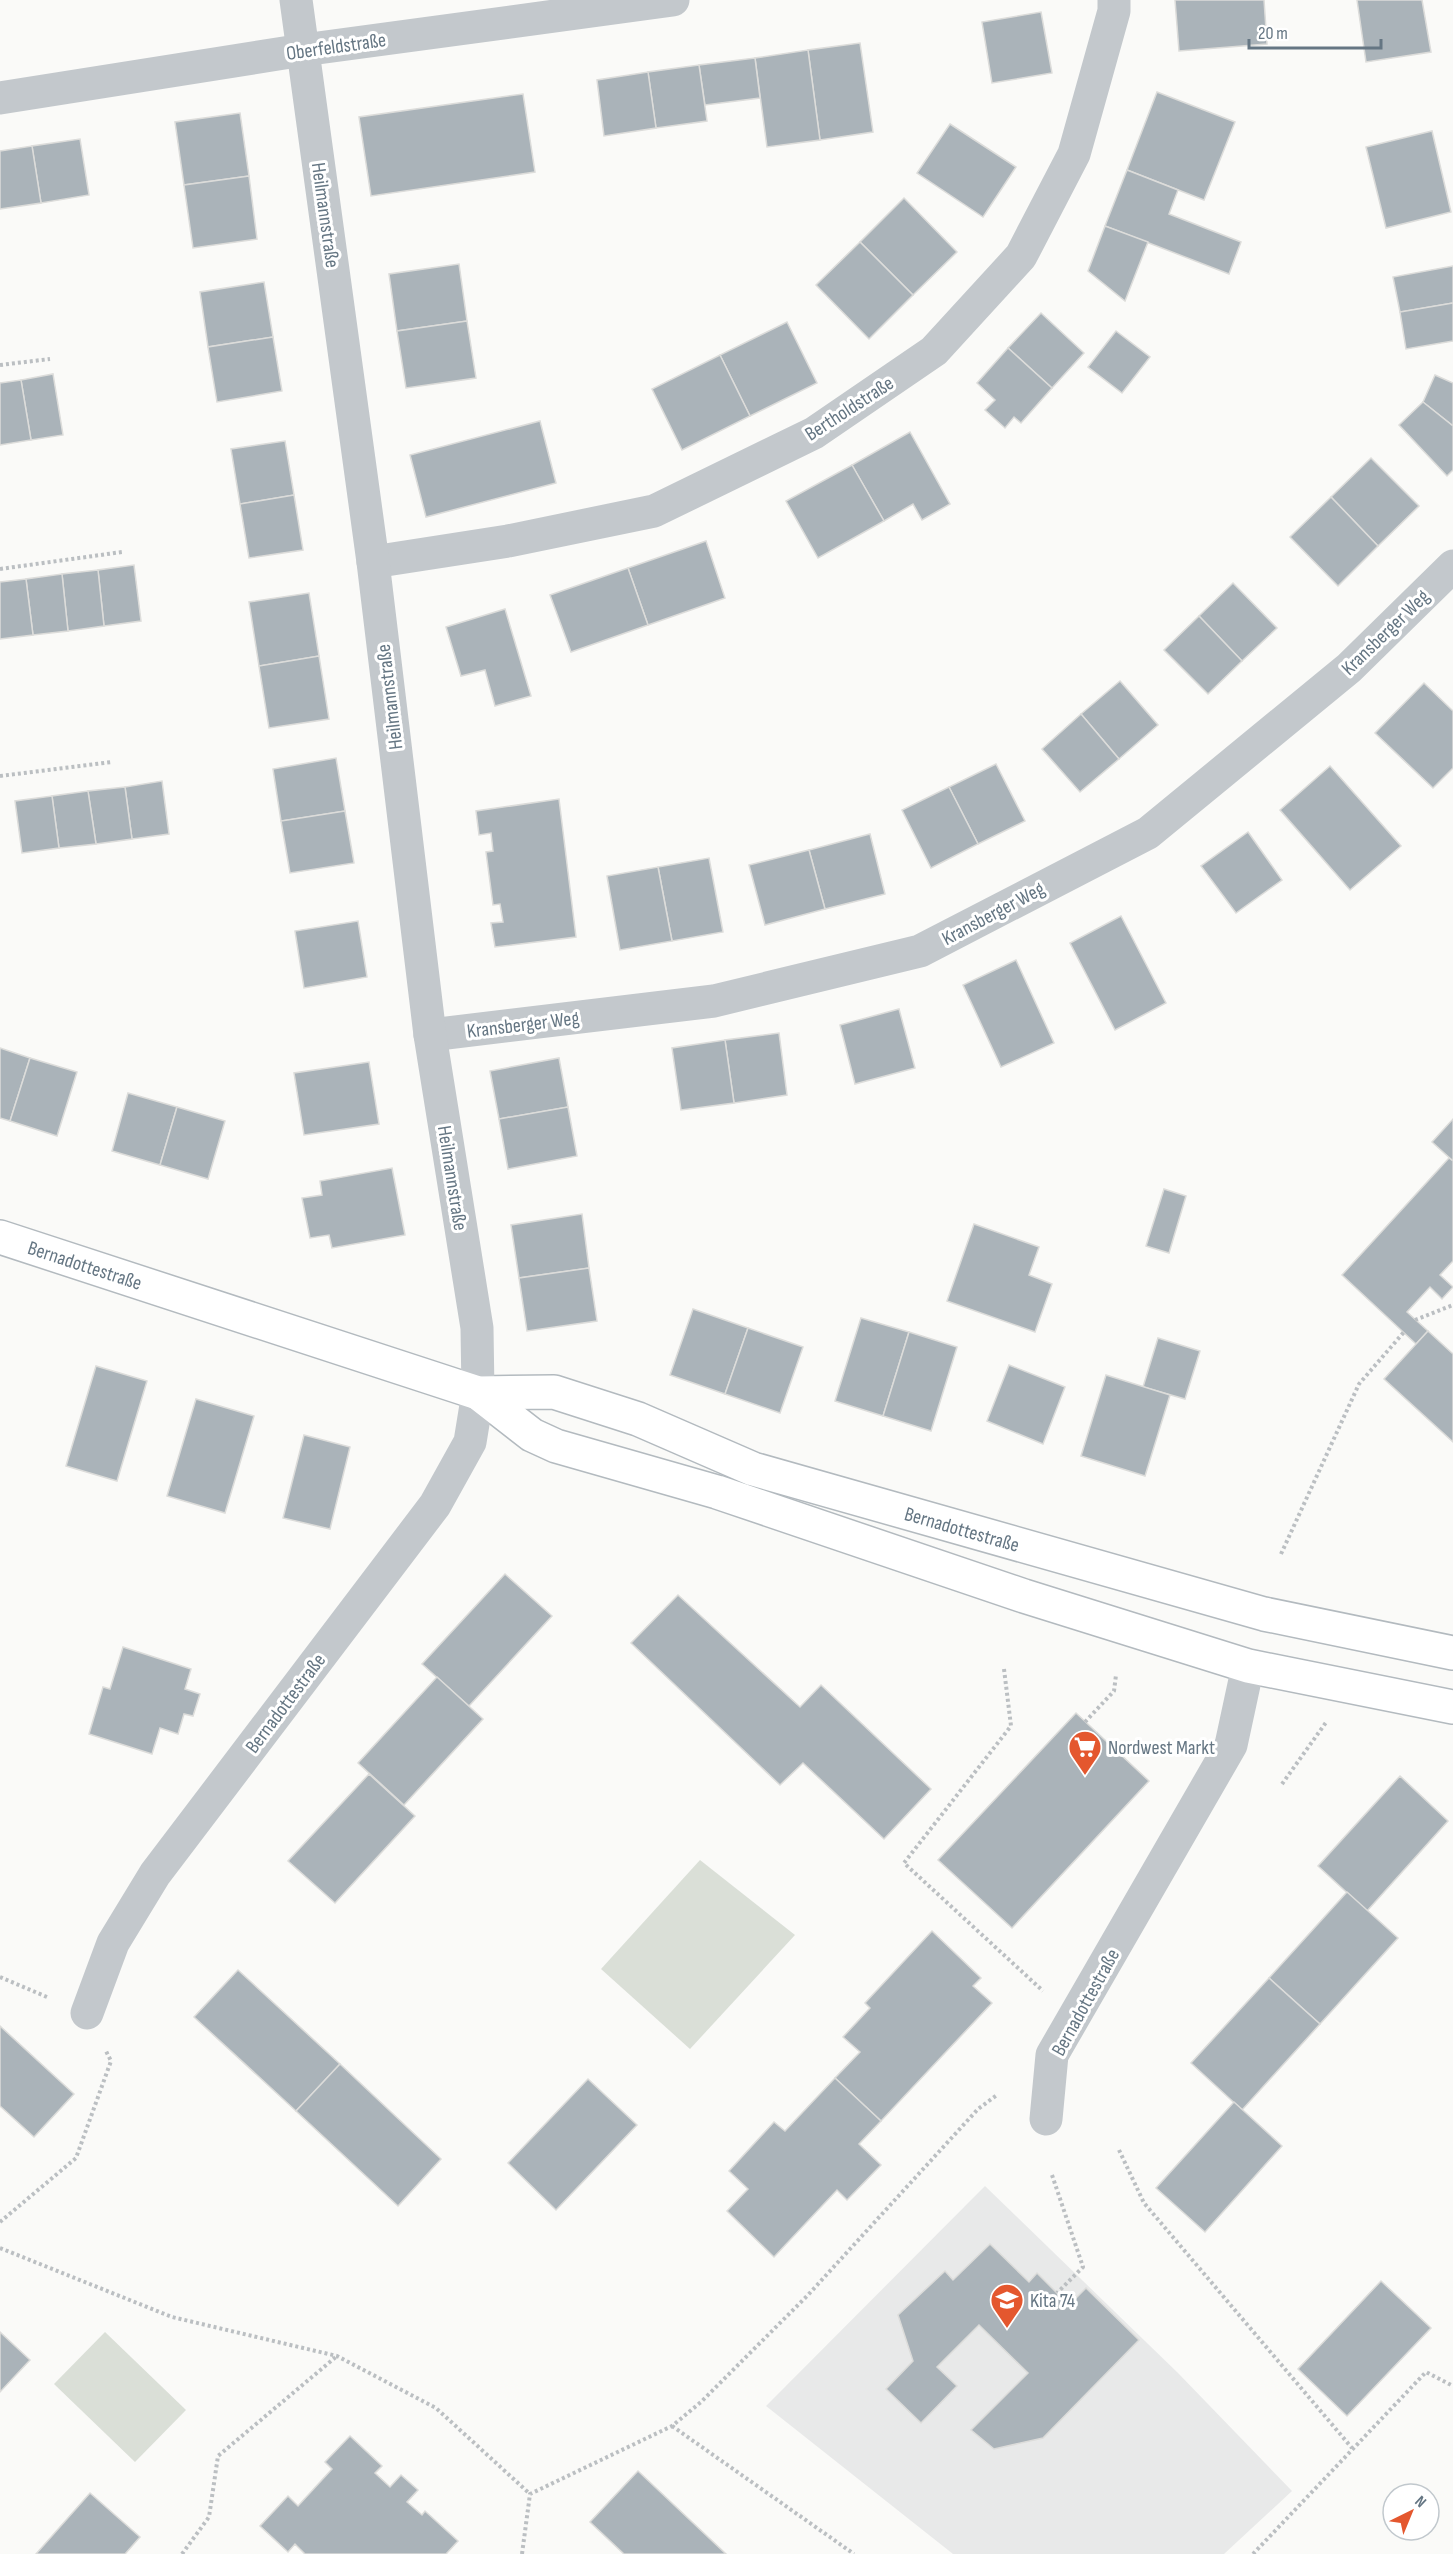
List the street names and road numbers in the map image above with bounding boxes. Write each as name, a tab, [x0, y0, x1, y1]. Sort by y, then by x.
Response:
street label: Oberfeldstraße	[285, 28, 388, 66]
street label: Heilmannstraße	[306, 161, 344, 269]
street label: Bertholdstraße	[801, 371, 898, 446]
street label: Kransberger Weg	[1337, 585, 1435, 681]
street label: Heilmannstraße	[372, 643, 408, 751]
street label: Kransberger Weg	[938, 877, 1049, 951]
street label: Kransberger Weg	[466, 1006, 581, 1044]
street label: Heilmannstraße	[432, 1124, 472, 1232]
street label: Bernadottestraße	[25, 1236, 145, 1296]
street label: Bernadottestraße	[901, 1502, 1022, 1558]
street label: Bernadottestraße	[241, 1649, 331, 1758]
street label: Bernadottestraße	[1047, 1945, 1125, 2060]

